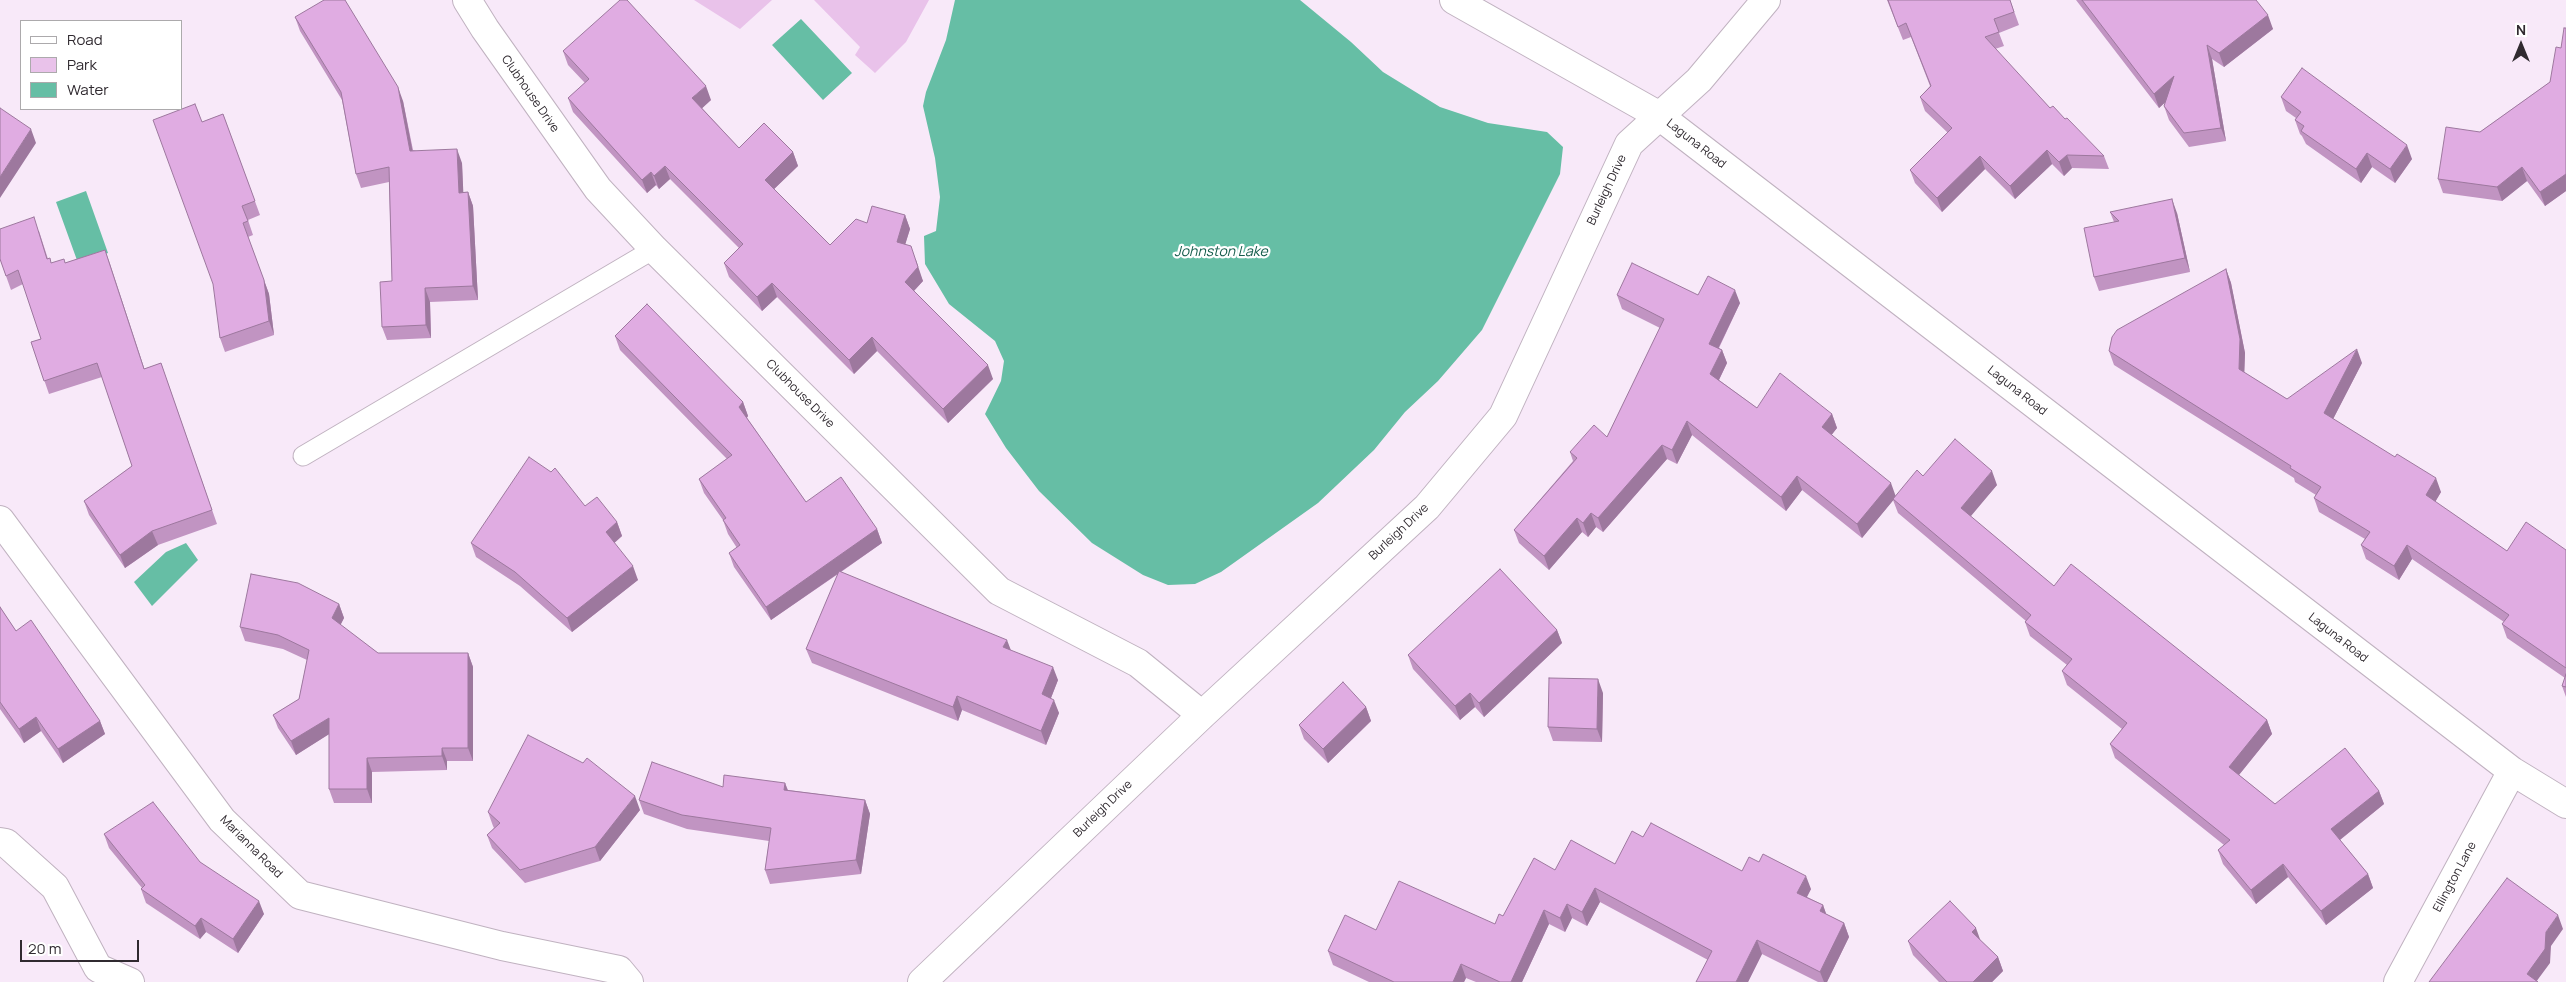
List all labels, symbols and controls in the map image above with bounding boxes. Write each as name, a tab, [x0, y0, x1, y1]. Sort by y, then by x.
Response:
legend	[20, 20, 182, 110]
north arrow	[2496, 20, 2546, 70]
text: N	[2516, 20, 2526, 39]
text: Road	[67, 29, 103, 50]
street label: Clubhouse Drive	[498, 53, 562, 135]
text: Park	[67, 54, 97, 75]
text: Water	[67, 79, 109, 100]
street label: Laguna Road	[1663, 116, 1729, 172]
street label: Burleigh Drive	[1584, 152, 1630, 228]
water label: Johnston Lake	[1174, 244, 1268, 260]
street label: Clubhouse Drive	[763, 357, 837, 431]
street label: Laguna Road	[1984, 363, 2050, 419]
street label: Burleigh Drive	[1366, 501, 1432, 563]
street label: Laguna Road	[2305, 610, 2371, 666]
street label: Burleigh Drive	[1071, 777, 1135, 841]
street label: Marianna Road	[217, 813, 285, 881]
street label: Ellington Lane	[2430, 839, 2480, 915]
scale bar	[22, 930, 141, 962]
text: 20 m	[28, 938, 61, 959]

